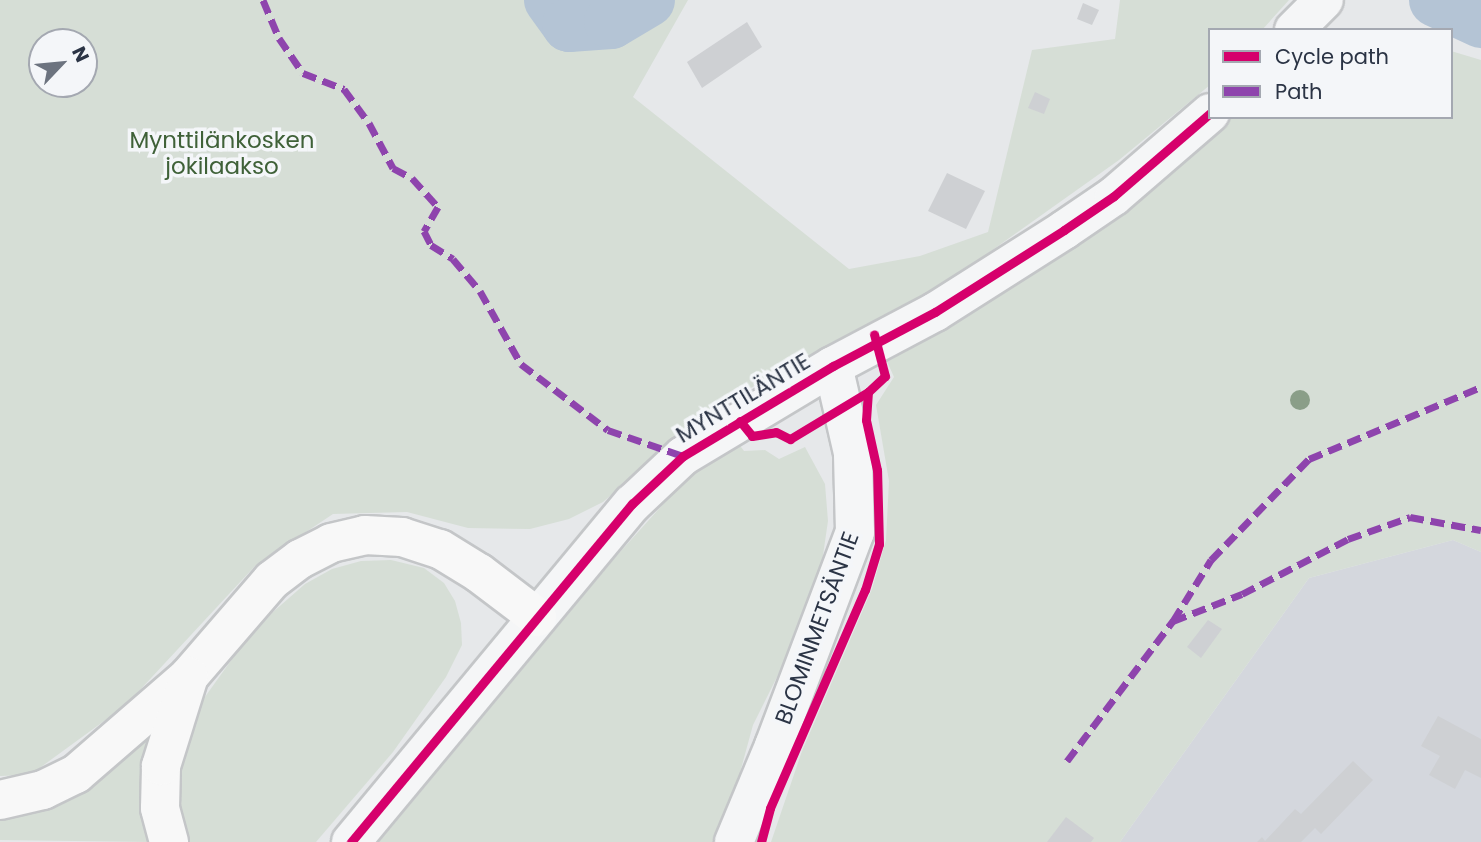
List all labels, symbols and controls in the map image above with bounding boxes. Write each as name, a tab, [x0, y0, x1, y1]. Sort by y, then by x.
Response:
north arrow	[28, 28, 98, 98]
legend	[1208, 28, 1453, 119]
text: N	[65, 42, 96, 67]
text: Cycle path	[1275, 42, 1389, 71]
text: Path	[1275, 77, 1322, 106]
park label: Mynttilänkosken jokilaakso	[129, 126, 315, 180]
street label: MYNTTILÄNTIE	[671, 347, 815, 449]
street label: BLOMINMETSÄNTIE	[769, 528, 865, 728]

